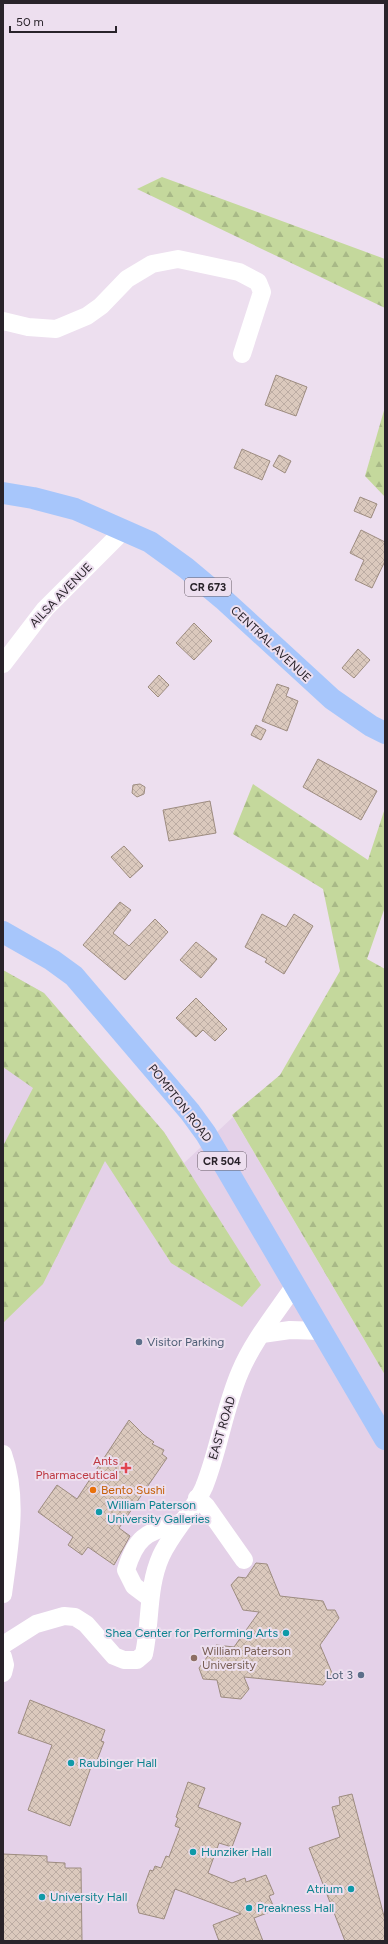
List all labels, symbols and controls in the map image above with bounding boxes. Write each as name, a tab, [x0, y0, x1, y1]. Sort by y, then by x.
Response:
scale bar	[10, 8, 116, 34]
text: 50 m	[16, 15, 44, 29]
street label: AILSA AVENUE	[27, 560, 95, 630]
road number: CR 673	[185, 578, 231, 596]
street label: CENTRAL AVENUE	[228, 603, 314, 685]
street label: POMPTON ROAD	[145, 1061, 215, 1145]
road number: CR 504	[198, 1152, 246, 1170]
place label: Visitor Parking	[147, 1335, 224, 1349]
marker: Visitor Parking	[134, 1337, 144, 1347]
street label: EAST ROAD	[206, 1395, 238, 1461]
place label: Ants Pharmaceutical	[36, 1454, 118, 1482]
marker: Ants Pharmaceutical	[121, 1463, 131, 1473]
place label: Bento Sushi	[101, 1483, 165, 1497]
marker: Bento Sushi	[88, 1485, 98, 1495]
place label: William Paterson University Galleries	[107, 1498, 210, 1526]
marker: William Paterson University Galleries	[94, 1507, 104, 1517]
place label: Shea Center for Performing Arts	[105, 1626, 278, 1640]
marker: Shea Center for Performing Arts	[281, 1628, 291, 1638]
place label: William Paterson University	[202, 1644, 291, 1672]
marker: William Paterson University	[189, 1653, 199, 1663]
place label: Lot 3	[326, 1668, 353, 1682]
marker: Lot 3	[356, 1670, 366, 1680]
place label: Raubinger Hall	[79, 1756, 157, 1770]
marker: Raubinger Hall	[66, 1758, 76, 1768]
place label: Hunziker Hall	[201, 1845, 272, 1859]
marker: Hunziker Hall	[188, 1847, 198, 1857]
place label: Atrium	[307, 1882, 343, 1896]
marker: Atrium	[346, 1884, 356, 1894]
place label: University Hall	[50, 1890, 127, 1904]
marker: University Hall	[37, 1892, 47, 1902]
place label: Preakness Hall	[257, 1901, 334, 1915]
marker: Preakness Hall	[244, 1903, 254, 1913]

